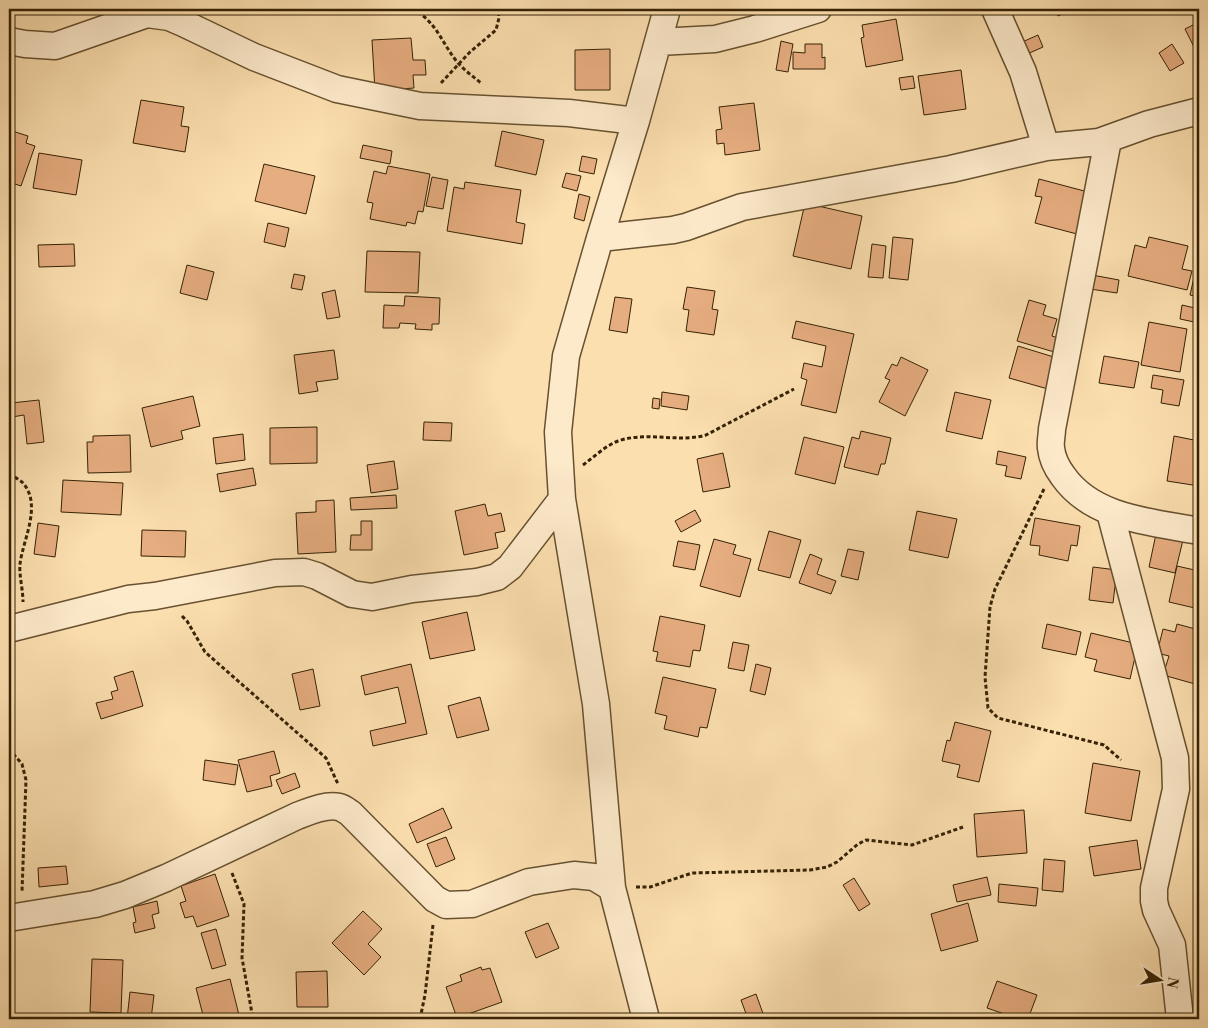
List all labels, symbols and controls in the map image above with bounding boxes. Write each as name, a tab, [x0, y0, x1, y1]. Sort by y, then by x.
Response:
north arrow	[1136, 956, 1186, 1006]
text: N	[1162, 975, 1182, 990]

